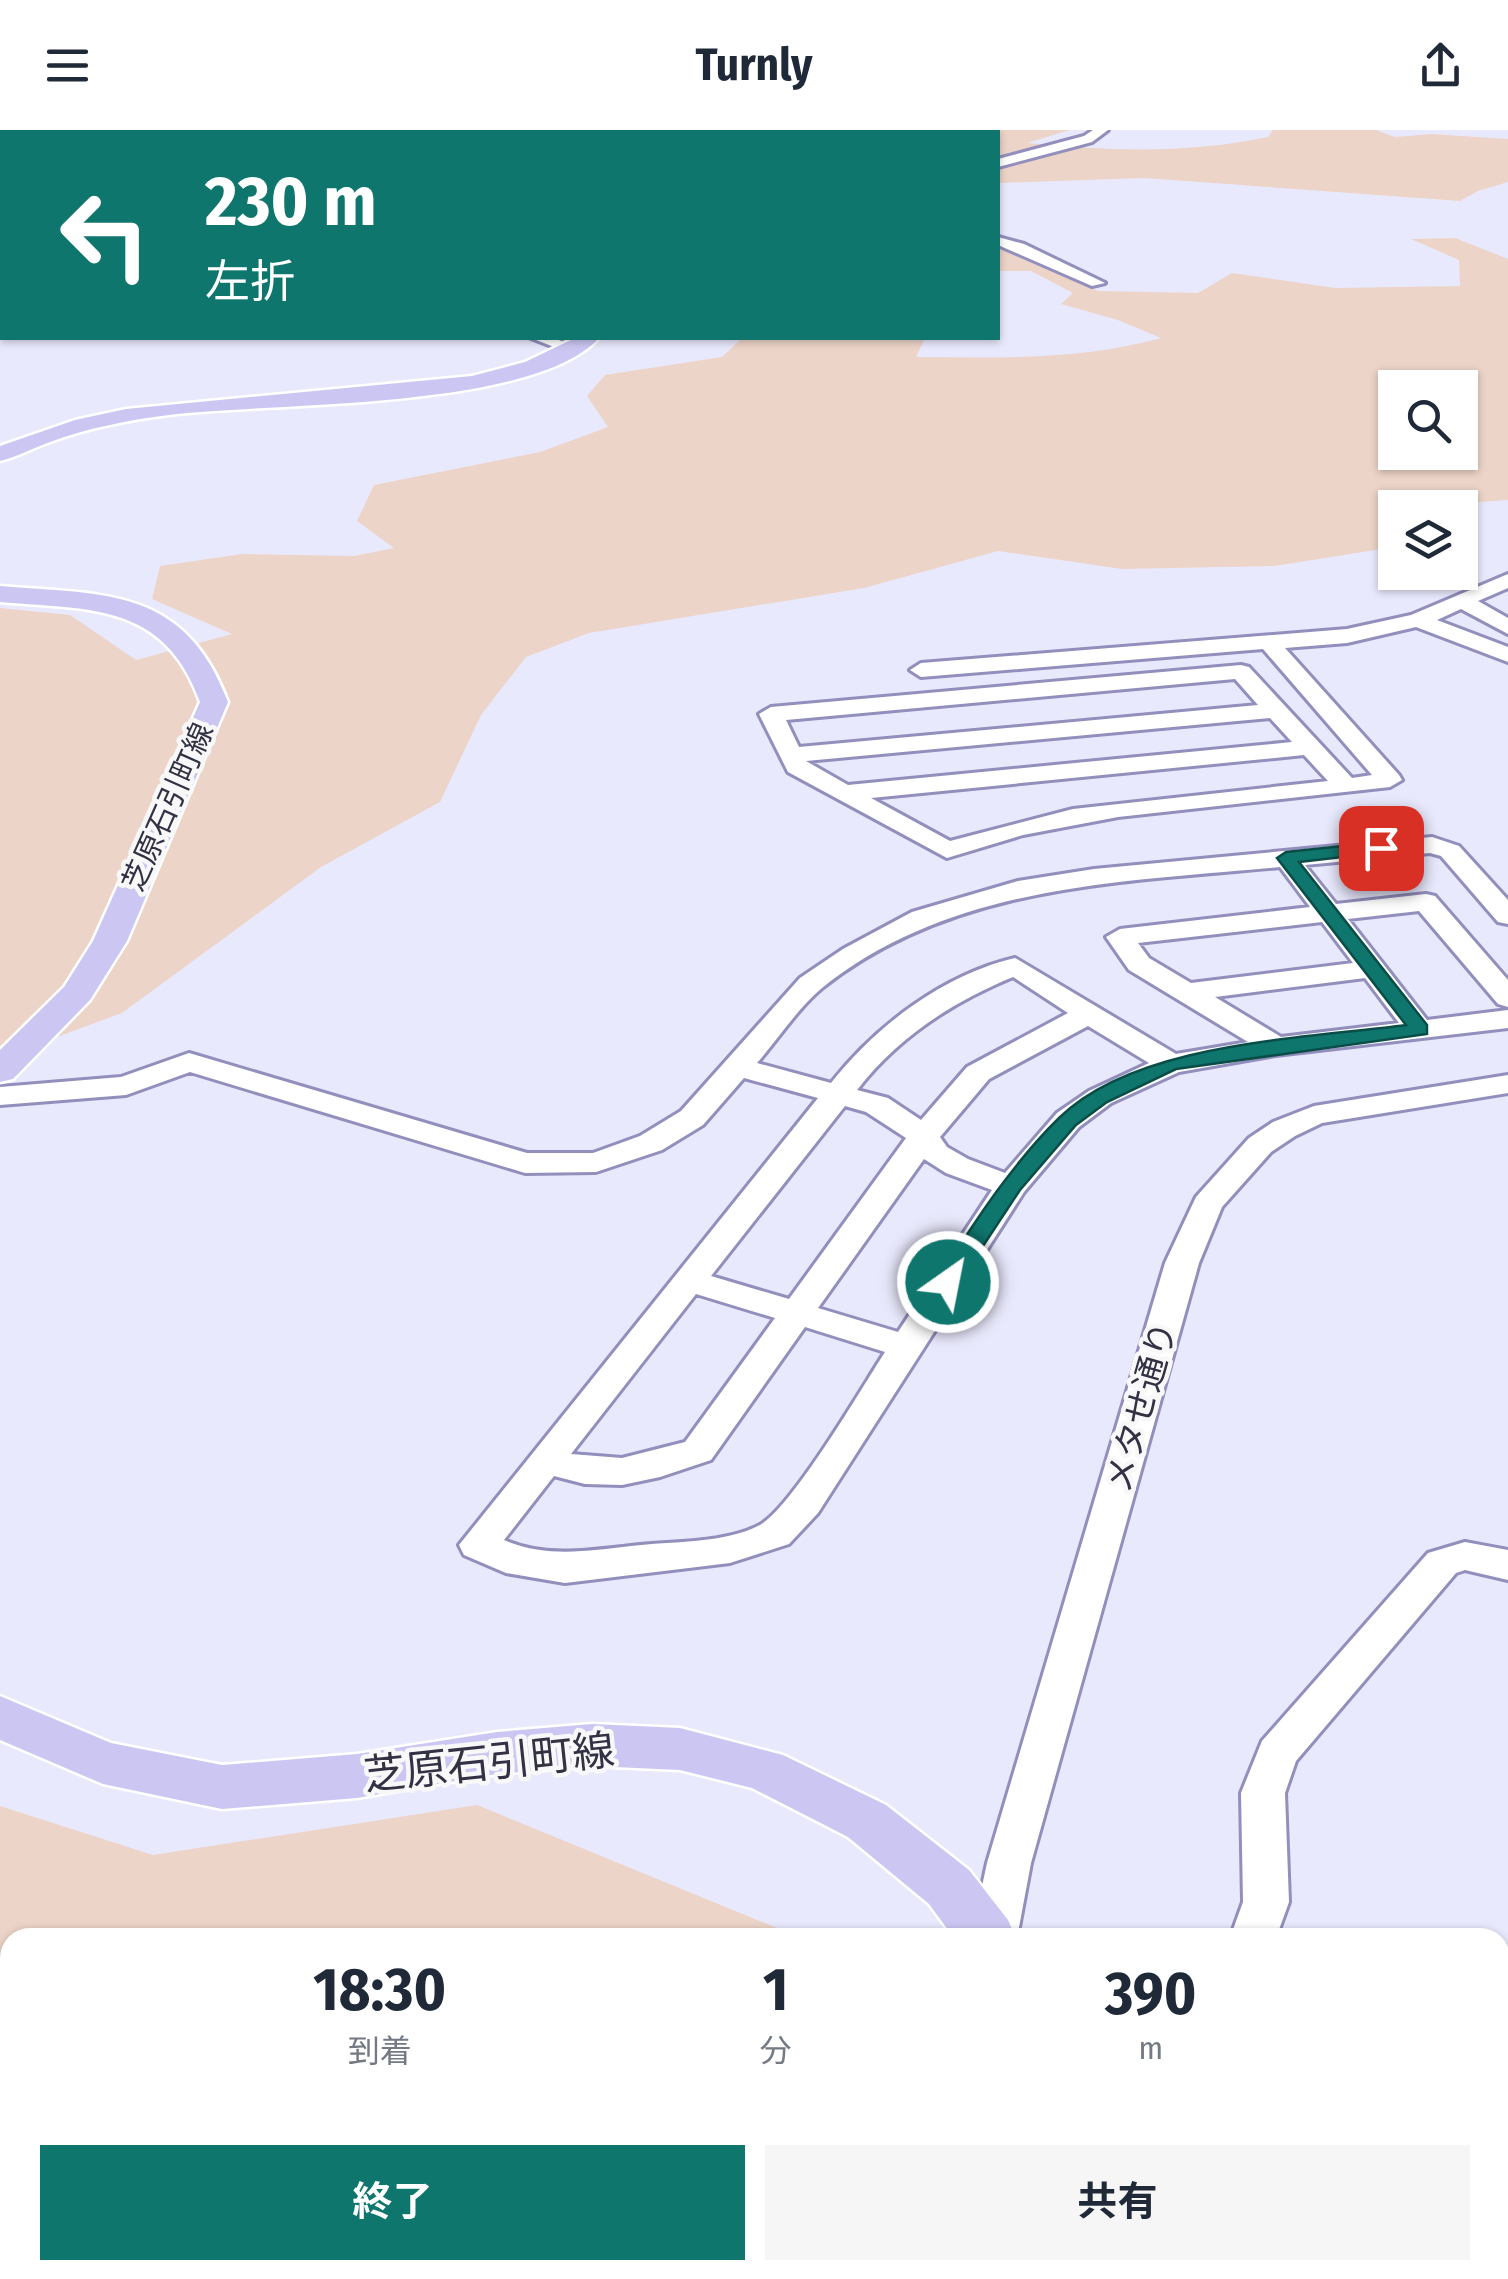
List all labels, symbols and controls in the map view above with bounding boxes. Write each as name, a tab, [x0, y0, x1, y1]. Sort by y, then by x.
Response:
icon: menu	[40, 38, 95, 93]
text: Turnly	[696, 38, 812, 92]
icon: share	[1413, 38, 1468, 93]
text: 230 m	[205, 160, 377, 244]
icon: left	[40, 170, 170, 300]
text: 左折	[205, 255, 295, 309]
map controls	[1378, 370, 1478, 590]
button: search	[1378, 370, 1478, 470]
button: layers	[1378, 490, 1478, 590]
street label: 芝原石引町線	[115, 717, 221, 897]
pin	[1339, 806, 1424, 891]
icon: arrive	[1354, 821, 1409, 876]
position arrow	[896, 1230, 1000, 1334]
street label: メタせ通り	[1097, 1317, 1185, 1497]
street label: 芝原石引町線	[361, 1725, 617, 1801]
text: 18:30	[313, 1954, 446, 2026]
text: 1	[763, 1954, 788, 2026]
text: 390	[1105, 1958, 1197, 2030]
text: m	[1139, 2029, 1163, 2067]
text: 到着	[348, 2032, 412, 2070]
text: 分	[760, 2032, 792, 2070]
button: 終了	[40, 2145, 745, 2260]
button: 共有	[765, 2145, 1470, 2260]

